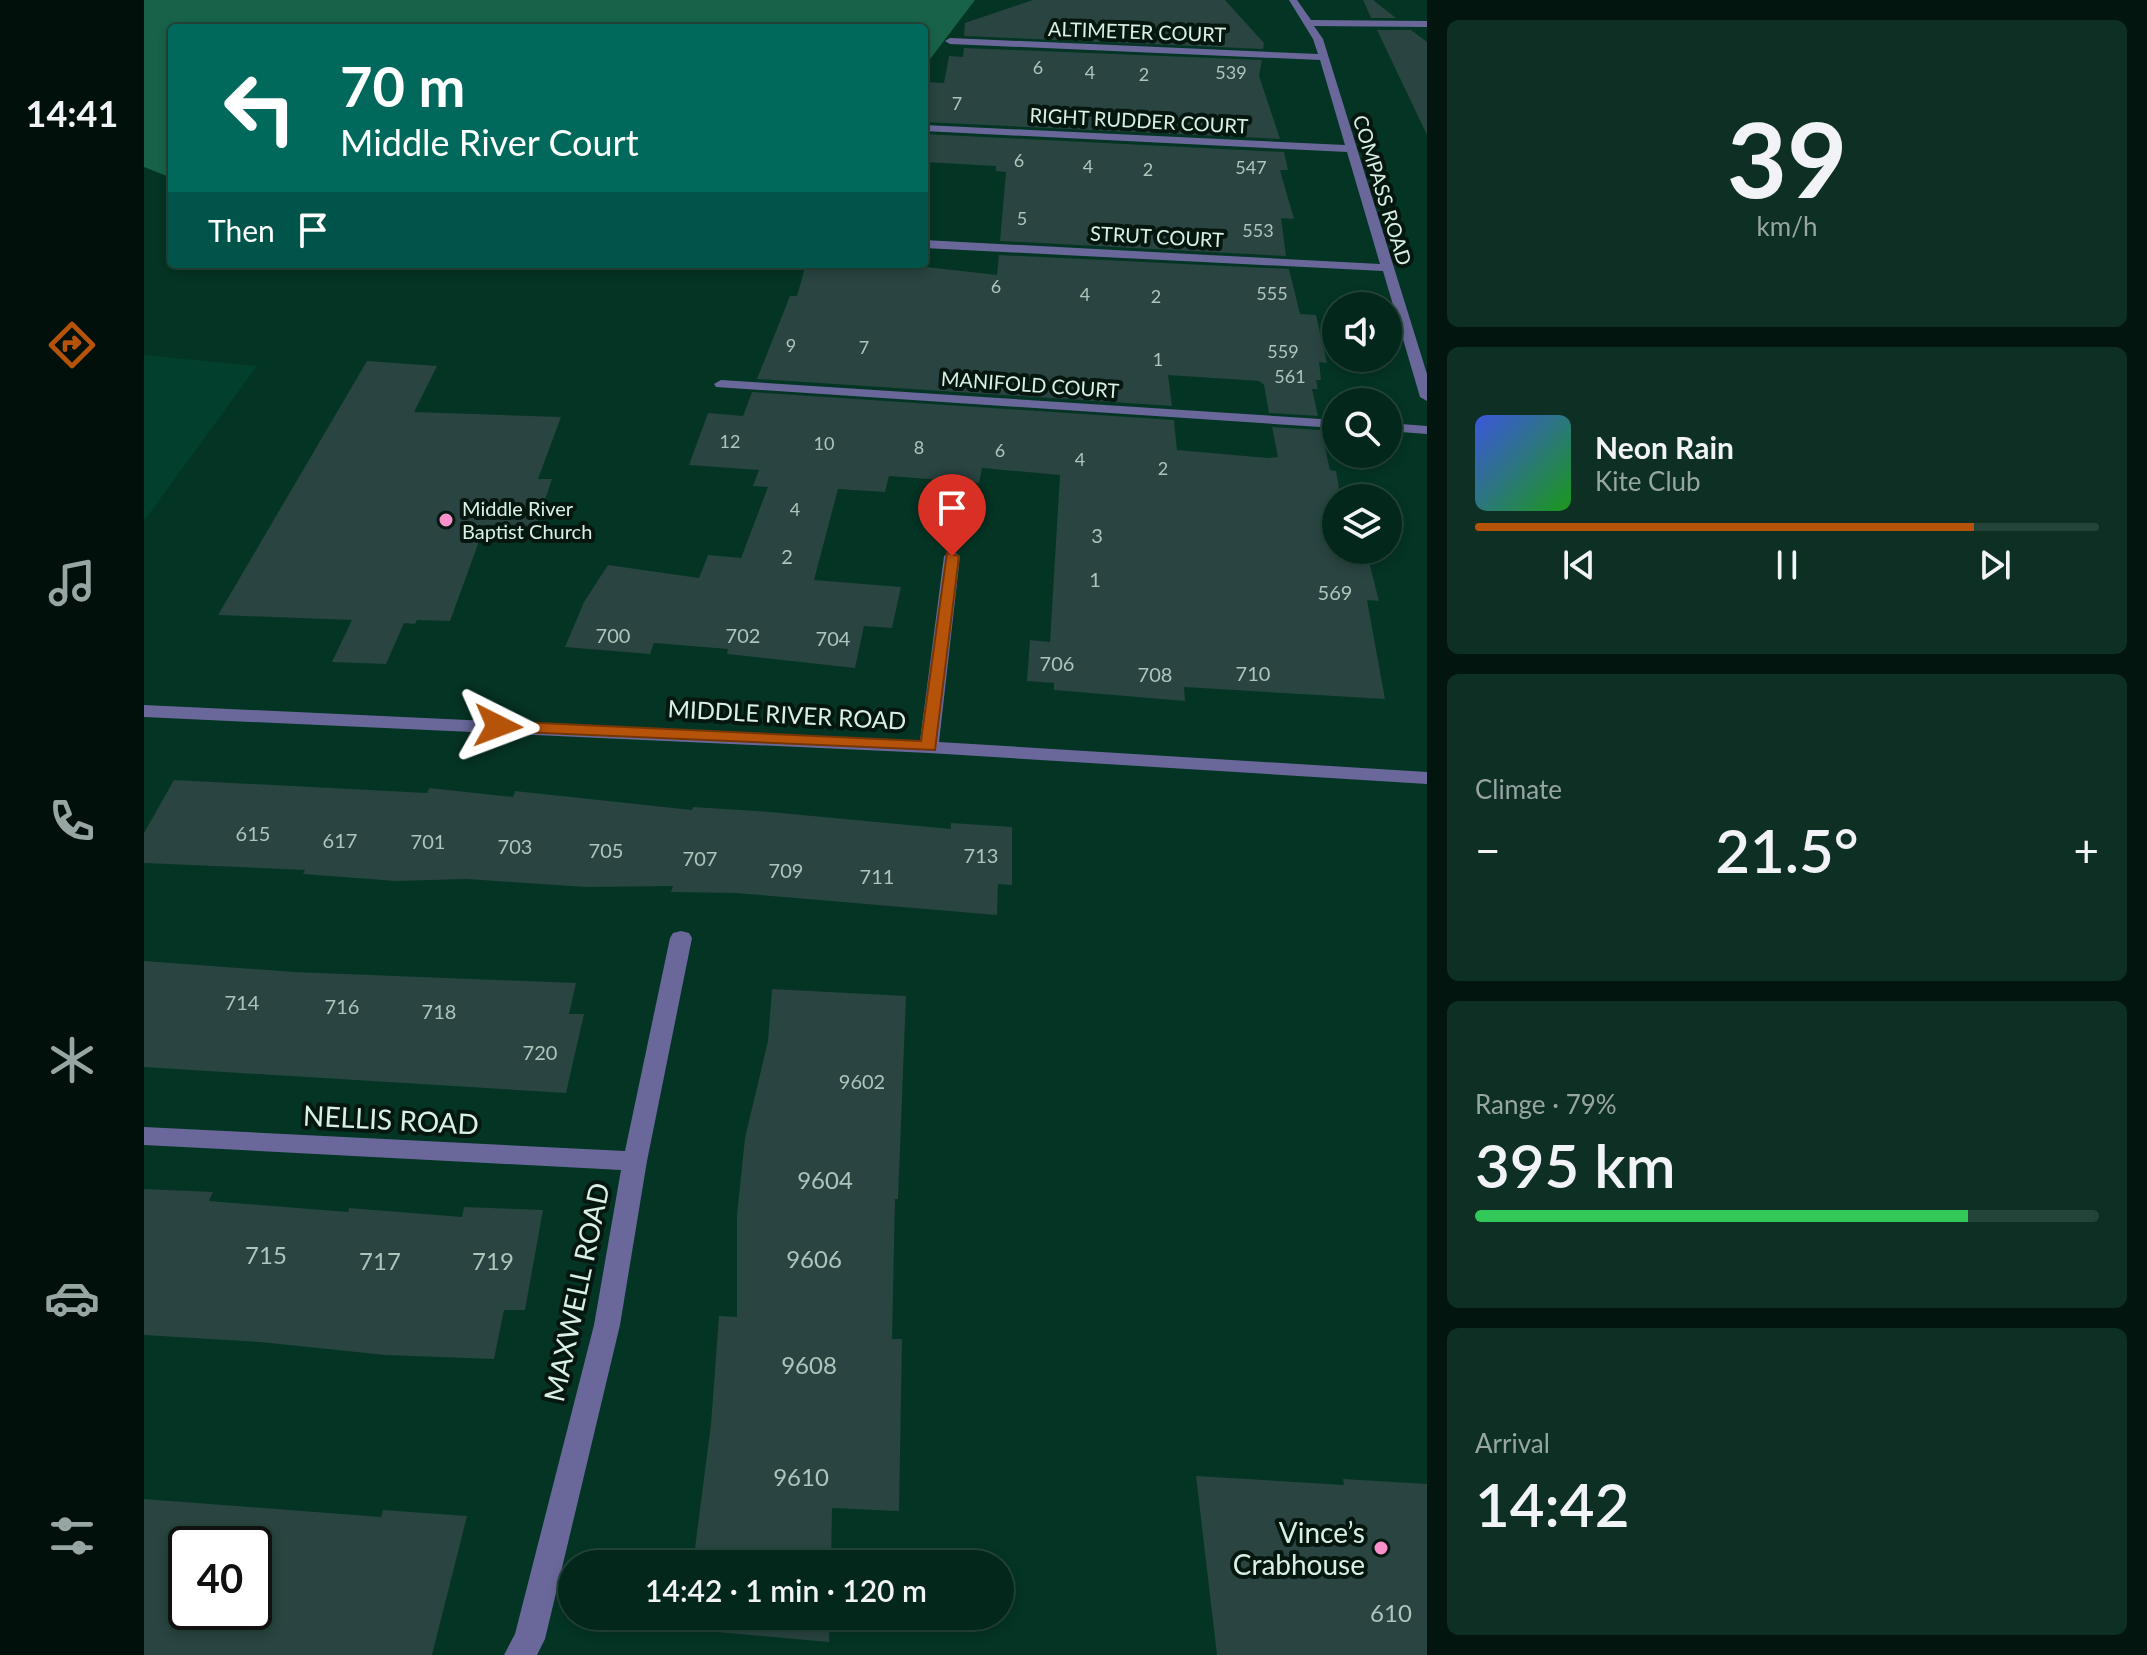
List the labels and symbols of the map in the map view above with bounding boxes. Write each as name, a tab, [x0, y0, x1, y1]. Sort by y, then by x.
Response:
street label: ALTIMETER COURT	[1048, 16, 1227, 46]
house number: 6	[1033, 56, 1043, 78]
house number: 4	[1085, 61, 1095, 83]
house number: 539	[1215, 61, 1247, 83]
house number: 2	[1139, 63, 1149, 85]
house number: 7	[952, 92, 962, 114]
street label: RIGHT RUDDER COURT	[1029, 102, 1249, 138]
street label: COMPASS ROAD	[1349, 112, 1417, 268]
house number: 6	[1014, 149, 1024, 171]
house number: 4	[1083, 155, 1093, 177]
house number: 547	[1235, 156, 1267, 178]
house number: 2	[1143, 158, 1153, 180]
house number: 5	[1017, 207, 1027, 229]
house number: 553	[1242, 219, 1274, 241]
street label: STRUT COURT	[1090, 221, 1225, 251]
house number: 6	[991, 275, 1001, 297]
house number: 555	[1256, 282, 1288, 304]
house number: 4	[1080, 283, 1090, 305]
house number: 2	[1151, 285, 1161, 307]
house number: 9	[786, 334, 796, 356]
house number: 7	[859, 336, 869, 358]
house number: 559	[1267, 340, 1299, 362]
house number: 1	[1153, 348, 1163, 370]
house number: 561	[1274, 365, 1306, 387]
street label: MANIFOLD COURT	[940, 366, 1120, 402]
house number: 12	[720, 430, 740, 452]
house number: 10	[814, 432, 834, 454]
house number: 8	[914, 436, 924, 458]
house number: 6	[995, 439, 1005, 461]
house number: 4	[1075, 448, 1085, 470]
house number: 2	[1158, 457, 1168, 479]
pin	[918, 474, 986, 556]
place label: Middle River Baptist Church	[462, 496, 592, 543]
house number: 4	[790, 498, 800, 520]
marker: Middle River Baptist Church	[437, 511, 455, 529]
house number: 3	[1091, 523, 1103, 547]
house number: 2	[781, 544, 793, 568]
house number: 1	[1089, 567, 1101, 591]
house number: 569	[1318, 580, 1352, 604]
house number: 700	[596, 623, 630, 647]
house number: 702	[726, 623, 760, 647]
house number: 704	[816, 626, 851, 650]
house number: 706	[1040, 651, 1074, 675]
house number: 710	[1236, 661, 1270, 685]
house number: 708	[1138, 662, 1172, 686]
position arrow	[456, 684, 540, 768]
street label: MIDDLE RIVER ROAD	[667, 693, 907, 735]
house number: 615	[236, 821, 270, 845]
house number: 617	[323, 828, 357, 852]
house number: 701	[411, 829, 445, 853]
house number: 703	[498, 834, 532, 858]
house number: 705	[589, 838, 623, 862]
house number: 713	[964, 843, 998, 867]
house number: 707	[683, 846, 717, 870]
house number: 709	[769, 858, 803, 882]
house number: 711	[860, 864, 894, 888]
house number: 714	[225, 990, 260, 1014]
house number: 716	[325, 994, 359, 1018]
house number: 718	[422, 999, 456, 1023]
house number: 720	[523, 1040, 557, 1064]
house number: 9602	[839, 1069, 885, 1093]
street label: NELLIS ROAD	[302, 1097, 480, 1141]
house number: 9604	[797, 1165, 853, 1194]
street label: MAXWELL ROAD	[536, 1179, 616, 1405]
house number: 715	[245, 1240, 287, 1269]
house number: 9606	[786, 1244, 842, 1273]
house number: 717	[359, 1246, 401, 1275]
house number: 719	[472, 1246, 514, 1275]
house number: 9608	[781, 1350, 837, 1379]
house number: 9610	[773, 1462, 829, 1491]
place label: Vince’s Crabhouse	[1233, 1515, 1365, 1581]
speed limit sign: 40	[168, 1526, 272, 1630]
marker: Vince’s Crabhouse	[1372, 1539, 1390, 1557]
house number: 610	[1370, 1598, 1412, 1627]

